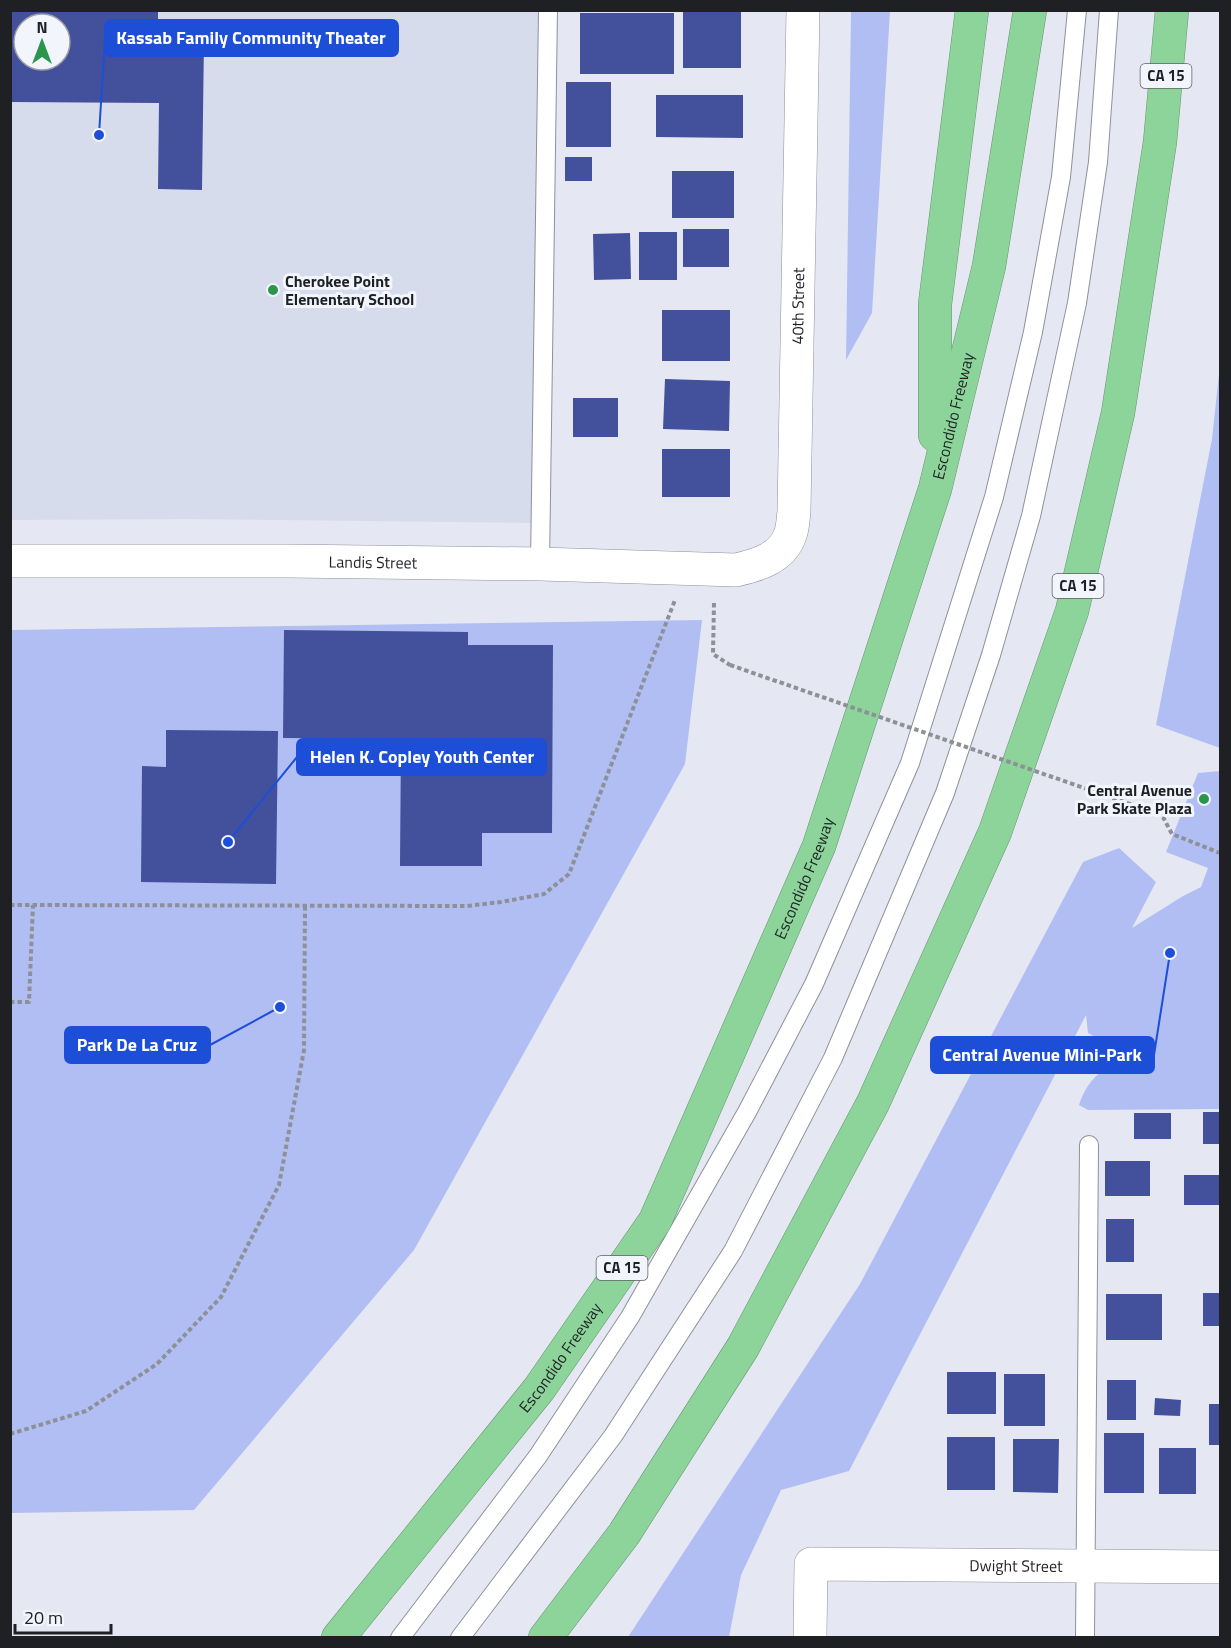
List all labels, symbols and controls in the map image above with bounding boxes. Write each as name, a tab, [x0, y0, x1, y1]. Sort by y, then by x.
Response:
north arrow	[12, 12, 72, 72]
text: N	[36, 15, 48, 39]
callout: Kassab Family Community Theater	[105, 20, 398, 56]
text: Kassab Family Community Theater	[116, 24, 386, 51]
road number: CA 15	[1140, 64, 1192, 88]
street label: 40th Street	[785, 267, 810, 345]
place label: Cherokee Point Elementary School	[285, 269, 414, 311]
marker: Cherokee Point Elementary School	[266, 283, 280, 297]
street label: Escondido Freeway	[926, 350, 980, 482]
street label: Landis Street	[329, 549, 418, 575]
road number: CA 15	[1052, 574, 1104, 598]
callout: Helen K. Copley Youth Center	[297, 739, 546, 775]
text: Helen K. Copley Youth Center	[310, 743, 534, 770]
place label: Central Avenue Park Skate Plaza	[1077, 778, 1192, 820]
marker: Central Avenue Park Skate Plaza	[1197, 792, 1211, 806]
street label: Escondido Freeway	[768, 814, 840, 943]
callout: Park De La Cruz	[65, 1027, 210, 1063]
text: Park De La Cruz	[77, 1031, 197, 1058]
callout: Central Avenue Mini-Park	[931, 1037, 1154, 1073]
text: Central Avenue Mini-Park	[942, 1041, 1142, 1068]
road number: CA 15	[596, 1256, 648, 1280]
street label: Escondido Freeway	[513, 1297, 608, 1418]
street label: Dwight Street	[969, 1553, 1063, 1578]
scale bar	[15, 1597, 111, 1635]
text: 20 m	[24, 1604, 63, 1631]

